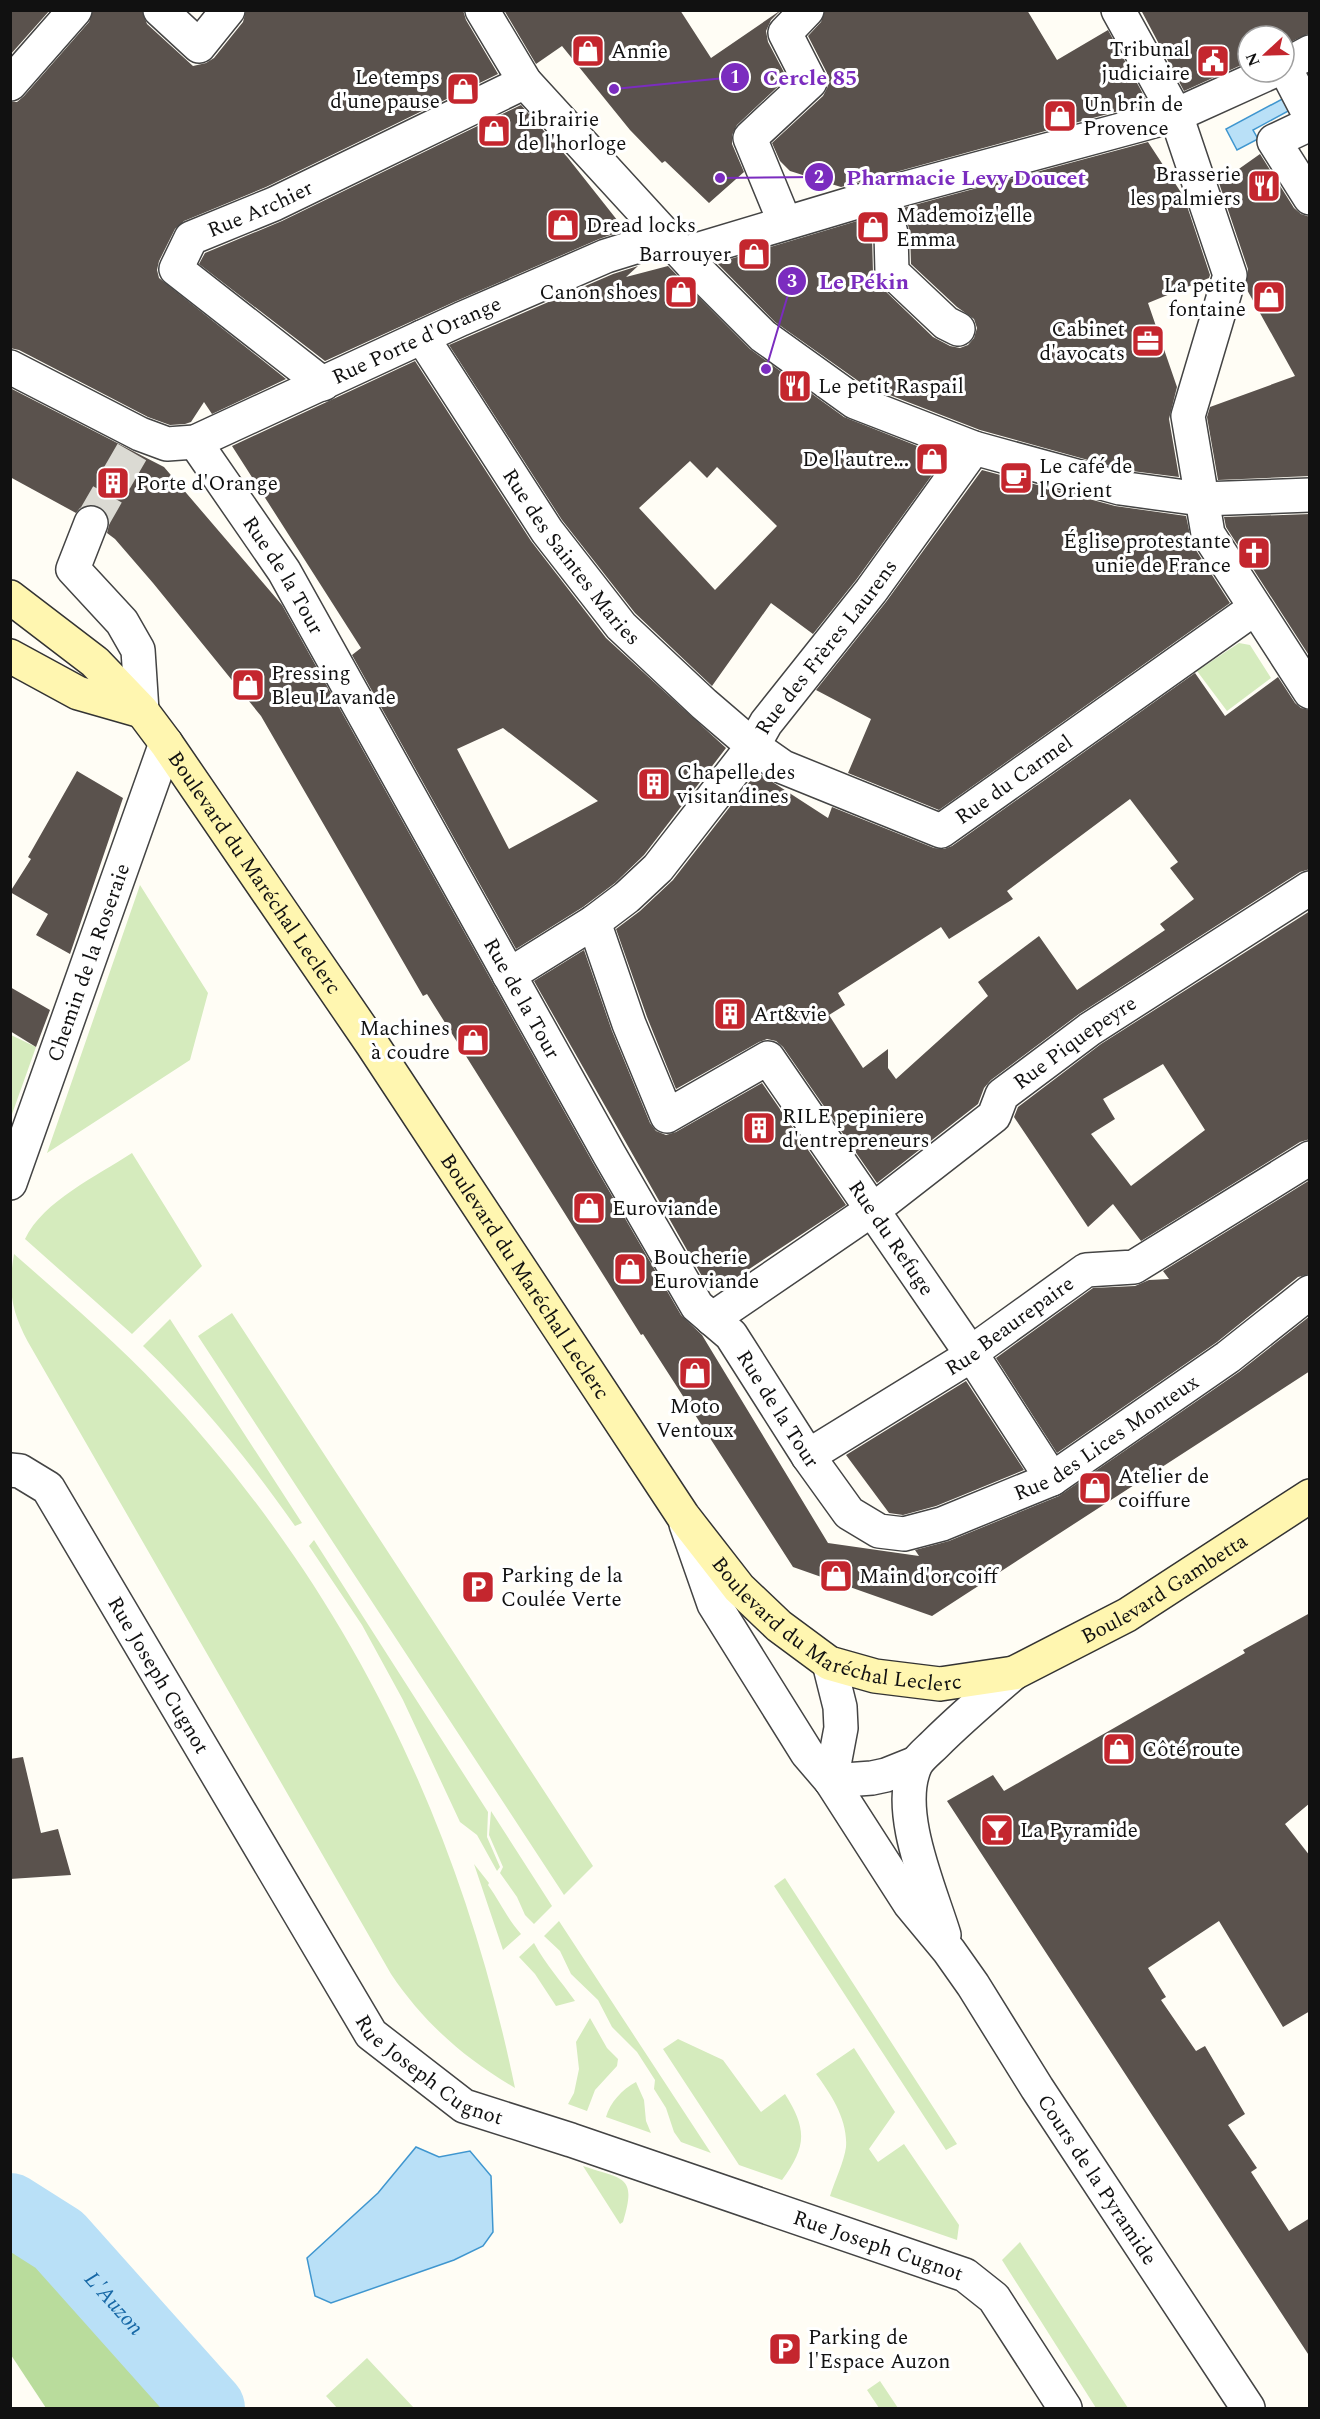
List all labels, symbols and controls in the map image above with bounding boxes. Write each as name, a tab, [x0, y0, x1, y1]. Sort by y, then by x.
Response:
north arrow	[1236, 24, 1296, 84]
shop icon: Annie	[570, 33, 606, 69]
place label: Tribunal judiciaire	[1101, 34, 1190, 90]
place label: Annie	[611, 36, 668, 68]
public building icon: Tribunal judiciaire	[1195, 43, 1231, 79]
text: N	[1239, 49, 1267, 70]
callout: Cercle 85	[720, 57, 869, 97]
place label: Le temps d'une pause	[330, 62, 440, 118]
text: Cercle 85	[763, 62, 857, 95]
text: 1	[730, 64, 740, 91]
shop icon: Le temps d'une pause	[445, 71, 481, 107]
place label: Un brin de Provence	[1083, 89, 1183, 145]
shop icon: Un brin de Provence	[1042, 98, 1078, 134]
place label: Librairie de l'horloge	[517, 104, 626, 160]
shop icon: Librairie de l'horloge	[476, 113, 512, 149]
callout: Pharmacie Levy Doucet	[804, 157, 1098, 197]
place label: Brasserie les palmiers	[1130, 159, 1241, 215]
text: Pharmacie Levy Doucet	[846, 162, 1086, 195]
text: 2	[814, 164, 824, 191]
restaurant icon: Brasserie les palmiers	[1246, 168, 1282, 204]
street label: Rue Archier	[203, 172, 319, 247]
place label: Mademoiz'elle Emma	[896, 200, 1032, 256]
shop icon: Dread locks	[545, 207, 581, 243]
shop icon: Mademoiz'elle Emma	[855, 209, 891, 245]
place label: Dread locks	[586, 210, 696, 242]
shop icon: Barrouyer	[736, 236, 772, 272]
place label: Barrouyer	[639, 239, 731, 271]
callout: Le Pékin	[777, 261, 921, 301]
text: Le Pékin	[819, 266, 910, 299]
text: 3	[787, 268, 797, 295]
place label: La petite fontaine	[1163, 270, 1246, 326]
shop icon: Canon shoes	[663, 274, 699, 310]
place label: Canon shoes	[539, 277, 658, 309]
shop icon: La petite fontaine	[1251, 279, 1287, 315]
street label: Rue Porte d'Orange	[327, 288, 507, 393]
place label: Cabinet d'avocats	[1039, 314, 1125, 370]
office icon: Cabinet d'avocats	[1130, 323, 1166, 359]
restaurant icon: Le petit Raspail	[777, 368, 813, 404]
place label: Le petit Raspail	[818, 371, 964, 403]
shop icon: De l'autre...	[914, 441, 950, 477]
place label: De l'autre...	[802, 444, 909, 476]
place label: Le café de l'Orient	[1039, 451, 1132, 507]
cafe icon: Le café de l'Orient	[998, 460, 1034, 496]
street label: Rue des Saintes Maries	[494, 462, 647, 654]
building icon: Porte d'Orange	[95, 465, 131, 501]
place label: Porte d'Orange	[136, 468, 278, 500]
street label: Rue de la Tour	[234, 510, 331, 641]
place label: Église protestante unie de France	[1063, 526, 1231, 582]
church icon: Église protestante unie de France	[1236, 535, 1272, 571]
street label: Rue des Frères Laurens	[747, 553, 906, 741]
place label: Pressing Bleu Lavande	[271, 658, 396, 714]
shop icon: Pressing Bleu Lavande	[230, 667, 266, 703]
street label: Rue du Carmel	[949, 727, 1080, 833]
street label: Boulevard du Maréchal Leclerc	[159, 745, 349, 1002]
place label: Chapelle des visitandines	[676, 757, 796, 813]
building icon: Chapelle des visitandines	[636, 766, 672, 802]
street label: Chemin de la Roseraie	[39, 859, 139, 1066]
street label: Rue de la Tour	[475, 932, 568, 1065]
street label: Rue Piquepeyre	[1007, 988, 1144, 1098]
building icon: Art&vie	[712, 996, 748, 1032]
place label: Art&vie	[753, 999, 827, 1031]
place label: Machines à coudre	[359, 1013, 450, 1069]
shop icon: Machines à coudre	[455, 1022, 491, 1058]
place label: RILE pepiniere d'entrepreneurs	[782, 1101, 930, 1157]
building icon: RILE pepiniere d'entrepreneurs	[741, 1110, 777, 1146]
street label: Boulevard du Maréchal Leclerc	[431, 1148, 617, 1406]
street label: Rue du Refuge	[839, 1174, 942, 1303]
shop icon: Euroviande	[571, 1190, 607, 1226]
place label: Euroviande	[612, 1193, 718, 1225]
place label: Boucherie Euroviande	[653, 1242, 759, 1298]
shop icon: Boucherie Euroviande	[612, 1251, 648, 1287]
street label: Rue Beaurepaire	[939, 1268, 1081, 1385]
street label: Rue de la Tour	[728, 1344, 827, 1475]
shop icon: Moto Ventoux	[677, 1355, 713, 1391]
street label: Rue des Lices Monteux	[1009, 1367, 1206, 1510]
place label: Moto Ventoux	[656, 1391, 734, 1447]
place label: Atelier de coiffure	[1118, 1461, 1209, 1517]
shop icon: Atelier de coiffure	[1077, 1470, 1113, 1506]
street label: Boulevard Gambetta	[1076, 1525, 1255, 1653]
street label: Boulevard du Maréchal Leclerc	[703, 1550, 964, 1701]
shop icon: Main d'or coiff	[818, 1558, 854, 1594]
place label: Parking de la Coulée Verte	[501, 1560, 624, 1616]
place label: Main d'or coiff	[859, 1561, 999, 1593]
parking icon: Parking de la Coulée Verte	[460, 1569, 496, 1605]
street label: Rue Joseph Cugnot	[99, 1591, 217, 1760]
shop icon: Côté route	[1101, 1731, 1137, 1767]
place label: Côté route	[1142, 1734, 1241, 1766]
bar icon: La Pyramide	[979, 1812, 1015, 1848]
place label: La Pyramide	[1020, 1815, 1138, 1847]
street label: Rue Joseph Cugnot	[346, 2009, 507, 2134]
street label: Cours de la Pyramide	[1028, 2088, 1165, 2272]
street label: Rue Joseph Cugnot	[789, 2202, 968, 2290]
water label: L'Auzon	[76, 2264, 152, 2343]
place label: Parking de l'Espace Auzon	[808, 2322, 951, 2378]
parking icon: Parking de l'Espace Auzon	[767, 2331, 803, 2367]

